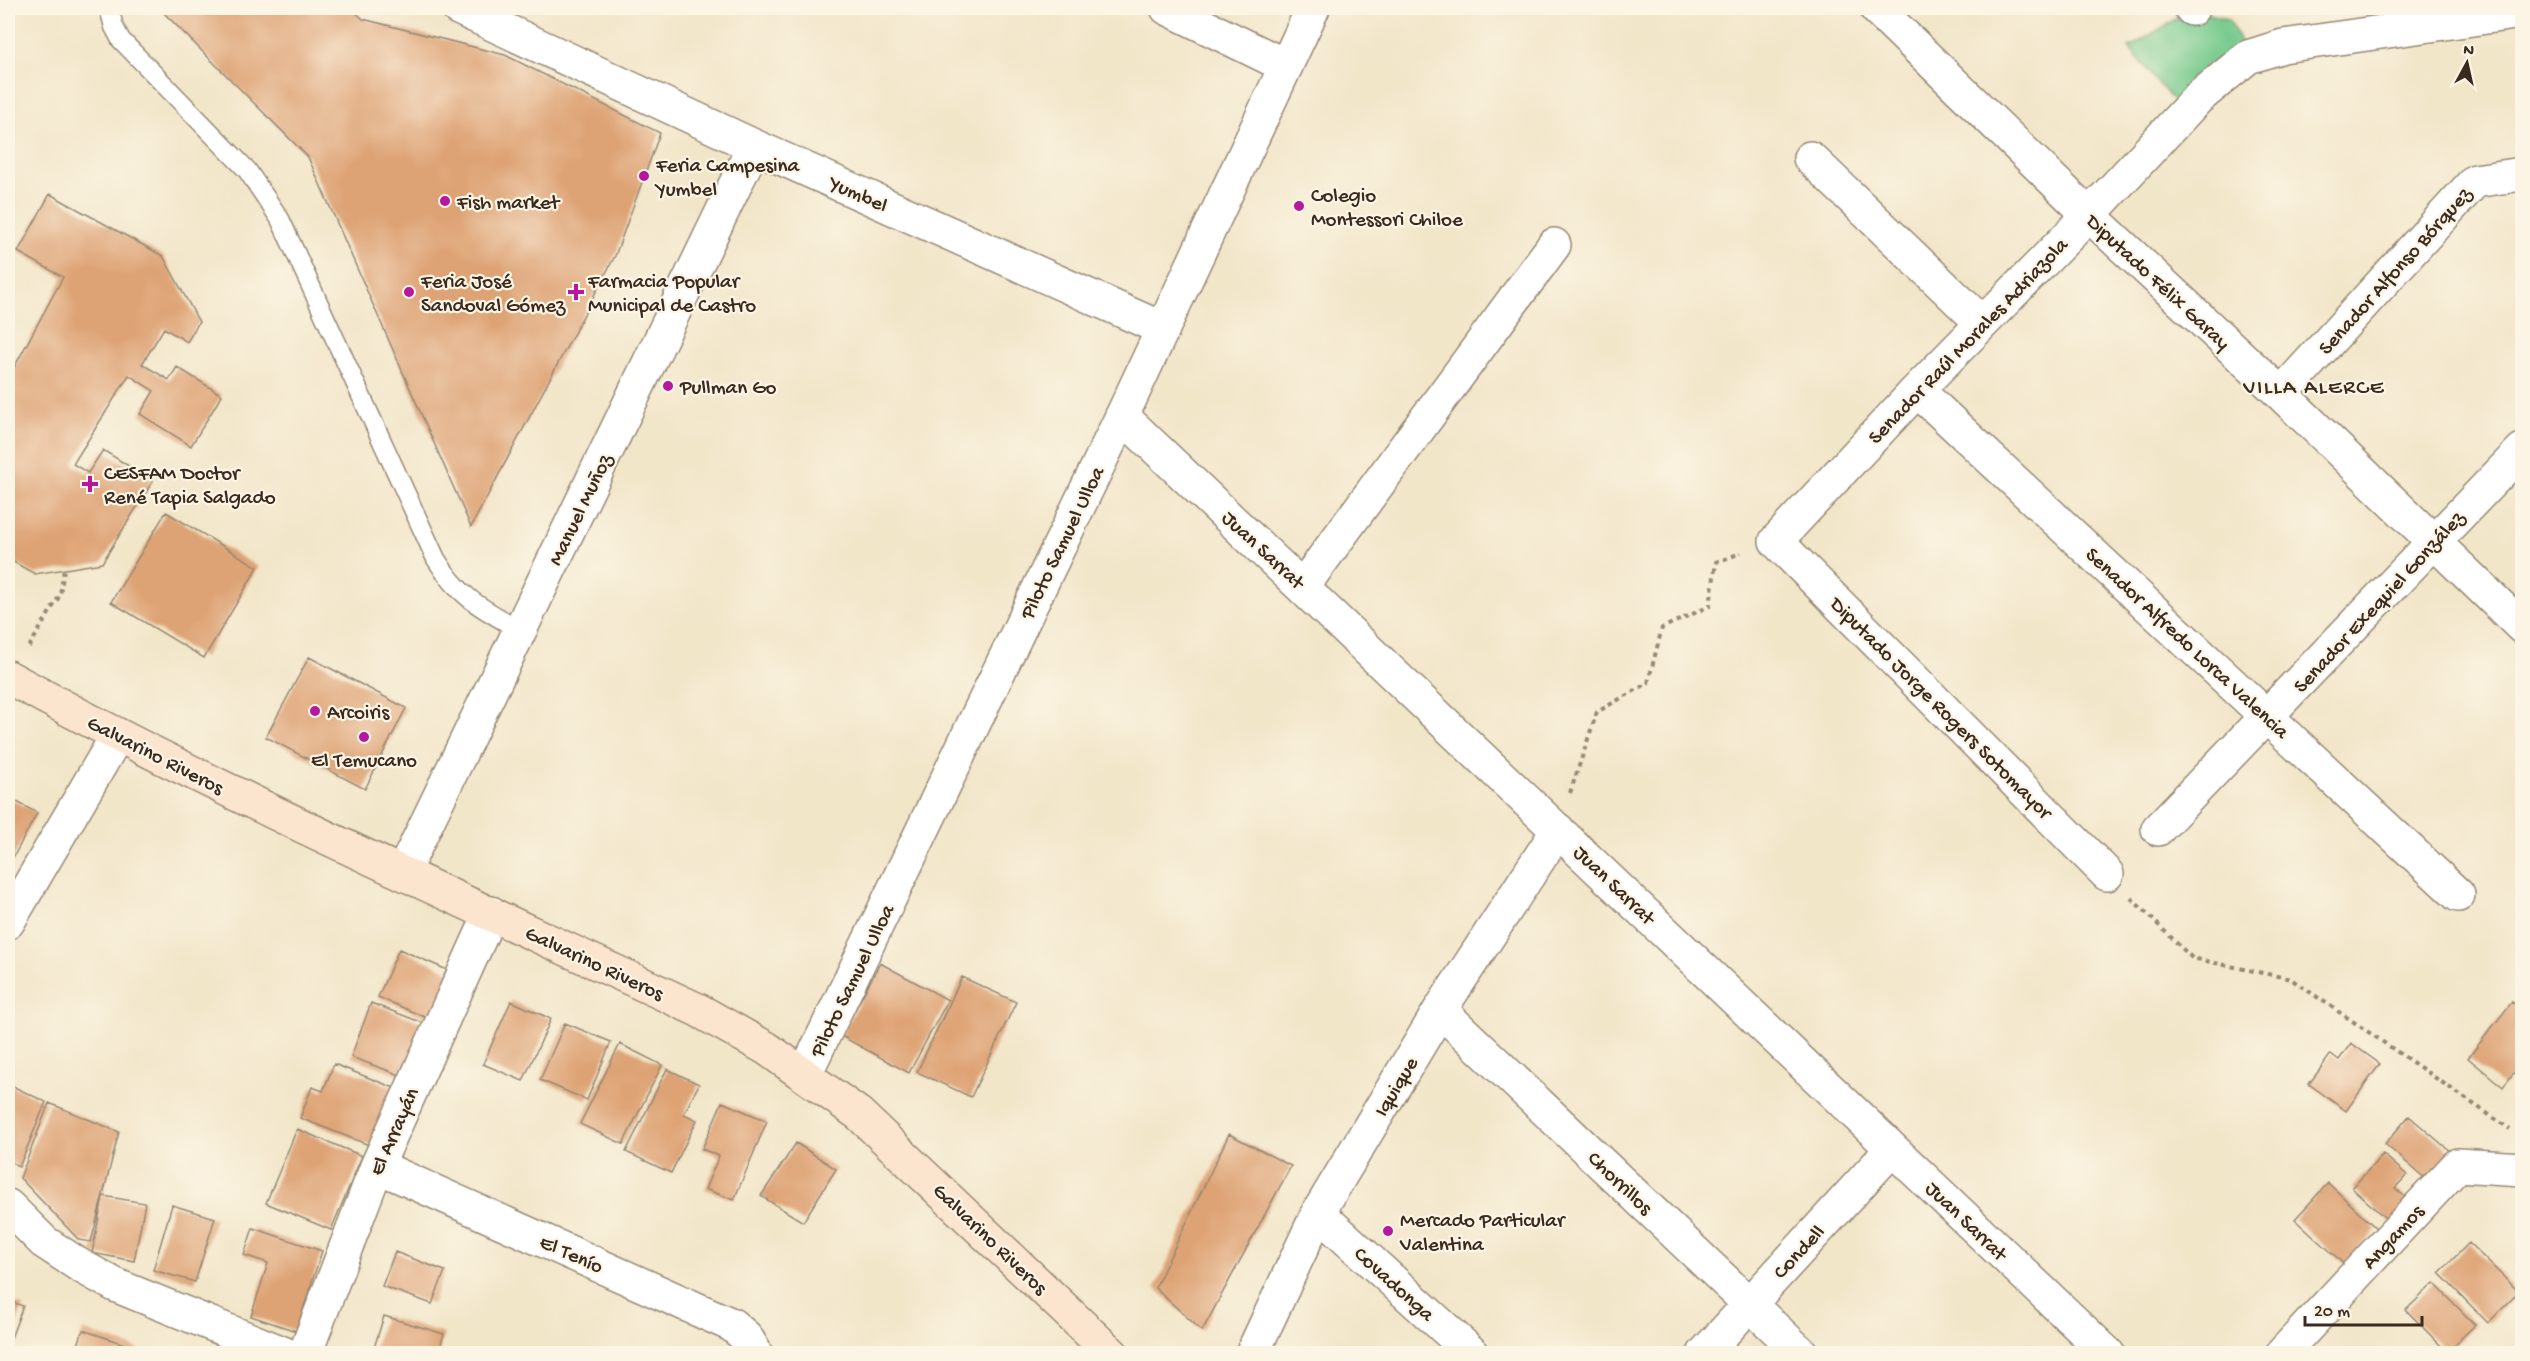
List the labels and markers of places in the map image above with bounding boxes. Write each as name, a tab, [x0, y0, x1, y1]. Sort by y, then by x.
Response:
place label: Feria Campesina Yumbel	[654, 155, 801, 204]
marker: Feria Campesina Yumbel	[637, 169, 651, 183]
place label: Colegio Montessori Chiloe	[1311, 185, 1464, 234]
place label: Fish market	[456, 192, 561, 217]
marker: Fish market	[438, 194, 452, 208]
marker: Colegio Montessori Chiloe	[1292, 199, 1306, 213]
place label: Feria José Sandoval Gómez	[420, 271, 566, 320]
place label: Farmacia Popular Municipal de Castro	[587, 271, 756, 320]
marker: Feria José Sandoval Gómez	[402, 285, 416, 299]
marker: Farmacia Popular Municipal de Castro	[569, 285, 583, 299]
place label: Pullman Go	[679, 377, 776, 402]
marker: Pullman Go	[661, 379, 675, 393]
place label: CESFAM Doctor René Tapia Salgado	[104, 463, 276, 512]
marker: CESFAM Doctor René Tapia Salgado	[81, 475, 99, 493]
place label: Arcoiris	[327, 702, 390, 727]
marker: Arcoiris	[308, 704, 322, 718]
marker: El Temucano	[357, 730, 371, 744]
place label: El Temucano	[311, 750, 417, 775]
place label: Mercado Particular Valentina	[1399, 1210, 1566, 1259]
marker: Mercado Particular Valentina	[1381, 1224, 1395, 1238]

